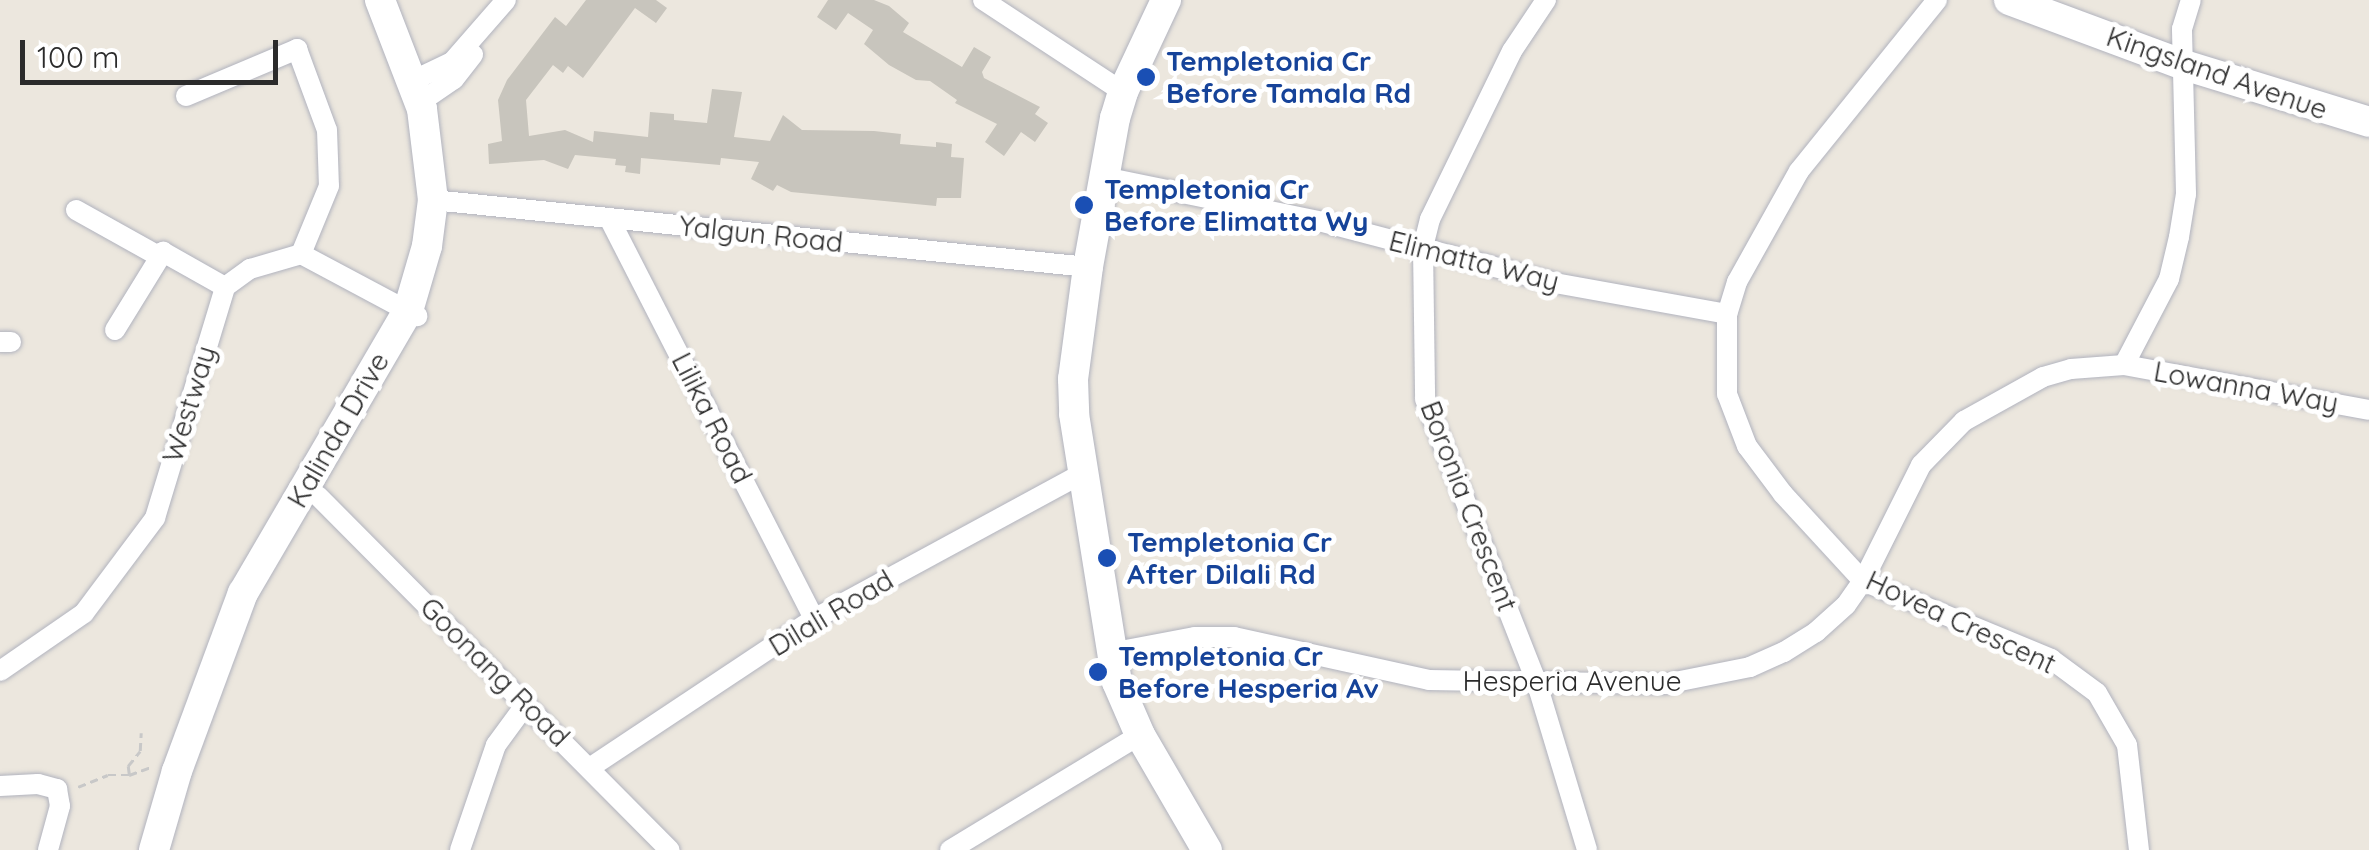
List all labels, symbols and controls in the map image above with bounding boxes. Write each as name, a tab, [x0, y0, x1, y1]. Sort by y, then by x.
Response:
street label: Kingsland Avenue	[2102, 19, 2332, 127]
scale bar	[25, 20, 282, 82]
text: 100 m	[37, 38, 119, 76]
place label: Templetonia Cr Before Tamala Rd	[1166, 44, 1411, 110]
marker: Templetonia Cr Before Tamala Rd	[1135, 66, 1157, 88]
place label: Templetonia Cr Before Elimatta Wy	[1104, 172, 1368, 238]
marker: Templetonia Cr Before Elimatta Wy	[1073, 194, 1095, 216]
street label: Yalgun Road	[678, 209, 844, 259]
street label: Elimatta Way	[1385, 224, 1563, 298]
street label: Westway	[155, 342, 223, 466]
street label: Kalinda Drive	[280, 346, 396, 514]
street label: Lilika Road	[665, 347, 759, 489]
street label: Lowanna Way	[2151, 354, 2341, 420]
street label: Boronia Crescent	[1413, 396, 1525, 616]
place label: Templetonia Cr After Dilali Rd	[1127, 525, 1332, 591]
marker: Templetonia Cr After Dilali Rd	[1096, 547, 1118, 569]
street label: Dilali Road	[763, 563, 899, 663]
street label: Hovea Crescent	[1861, 563, 2061, 681]
street label: Goonang Road	[413, 590, 577, 754]
place label: Templetonia Cr Before Hesperia Av	[1118, 639, 1379, 705]
marker: Templetonia Cr Before Hesperia Av	[1087, 661, 1109, 683]
street label: Hesperia Avenue	[1462, 664, 1682, 698]

